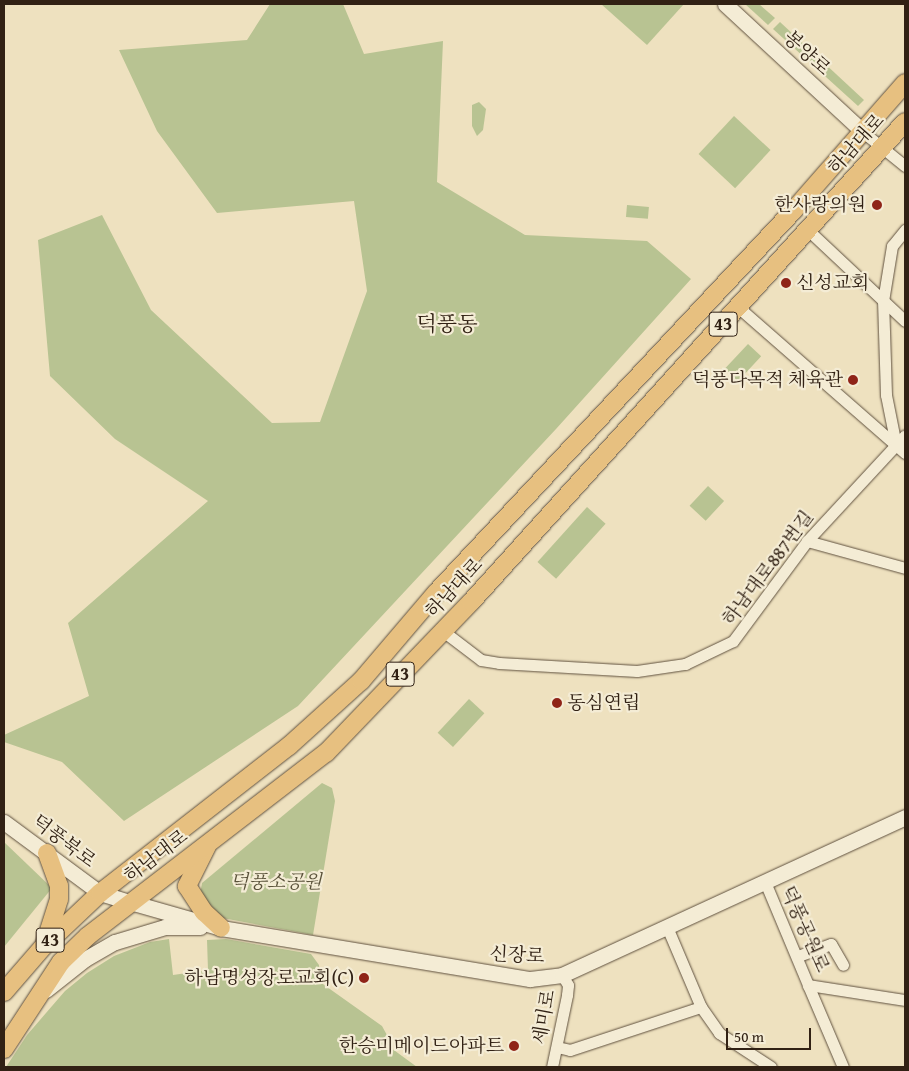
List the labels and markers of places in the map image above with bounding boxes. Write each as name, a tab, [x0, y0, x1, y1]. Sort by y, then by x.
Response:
place label: 한사랑의원	[774, 194, 866, 216]
marker: 한사랑의원	[870, 198, 884, 212]
place label: 신성교회	[796, 272, 869, 294]
marker: 신성교회	[780, 277, 792, 289]
place label: 덕풍다목적 체육관	[692, 369, 843, 391]
marker: 덕풍다목적 체육관	[847, 374, 859, 386]
place label: 동심연립	[567, 692, 640, 714]
marker: 동심연립	[551, 697, 563, 709]
place label: 하남명성장로교회(C)	[185, 967, 354, 989]
marker: 하남명성장로교회(C)	[358, 972, 370, 984]
place label: 한승미메이드아파트	[339, 1035, 504, 1057]
marker: 한승미메이드아파트	[508, 1040, 520, 1052]

